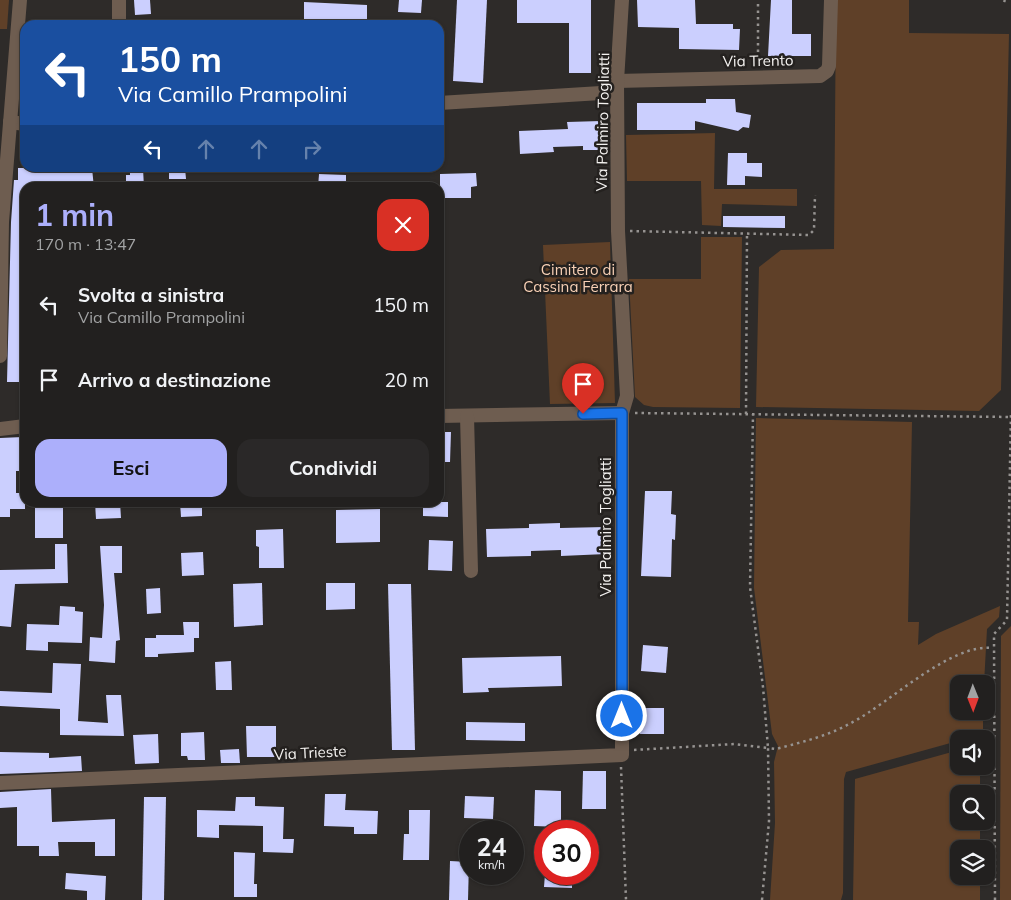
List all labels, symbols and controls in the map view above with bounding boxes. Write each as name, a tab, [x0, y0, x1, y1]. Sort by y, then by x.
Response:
text: 150 m	[118, 37, 222, 81]
icon: left	[35, 40, 100, 105]
street label: Via Trento	[722, 50, 794, 71]
street label: Via Palmiro Togliatti	[592, 52, 613, 192]
text: Via Camillo Prampolini	[118, 80, 348, 108]
icon: left	[139, 135, 167, 163]
icon: ahead	[192, 135, 220, 163]
icon: ahead	[245, 135, 273, 163]
icon: right	[298, 135, 326, 163]
text: 1 min	[35, 196, 114, 234]
button: close	[377, 199, 429, 251]
text: 170 m · 13:47	[35, 234, 136, 254]
park label: Cimitero di Cassina Ferrara	[523, 260, 633, 296]
text: Svolta a sinistra	[78, 283, 224, 307]
icon: left	[35, 291, 63, 319]
text: 150 m	[373, 293, 429, 317]
text: Via Camillo Prampolini	[78, 307, 245, 327]
pin	[562, 363, 604, 414]
icon: arrive	[35, 366, 63, 394]
text: Arrivo a destinazione	[78, 368, 271, 392]
text: 20 m	[385, 368, 429, 392]
icon: arrive	[569, 370, 597, 398]
button: Esci	[35, 439, 227, 497]
button: Condividi	[237, 439, 429, 497]
street label: Via Palmiro Togliatti	[596, 457, 615, 597]
north arrow	[950, 675, 995, 720]
map controls	[950, 675, 995, 885]
position arrow	[595, 689, 647, 741]
button: sound	[950, 730, 995, 775]
street label: Via Trieste	[273, 741, 347, 764]
button: search	[950, 785, 995, 830]
speed limit sign: 30	[534, 820, 599, 885]
text: 24	[476, 831, 507, 862]
button: layers	[950, 840, 995, 885]
text: km/h	[478, 857, 505, 872]

